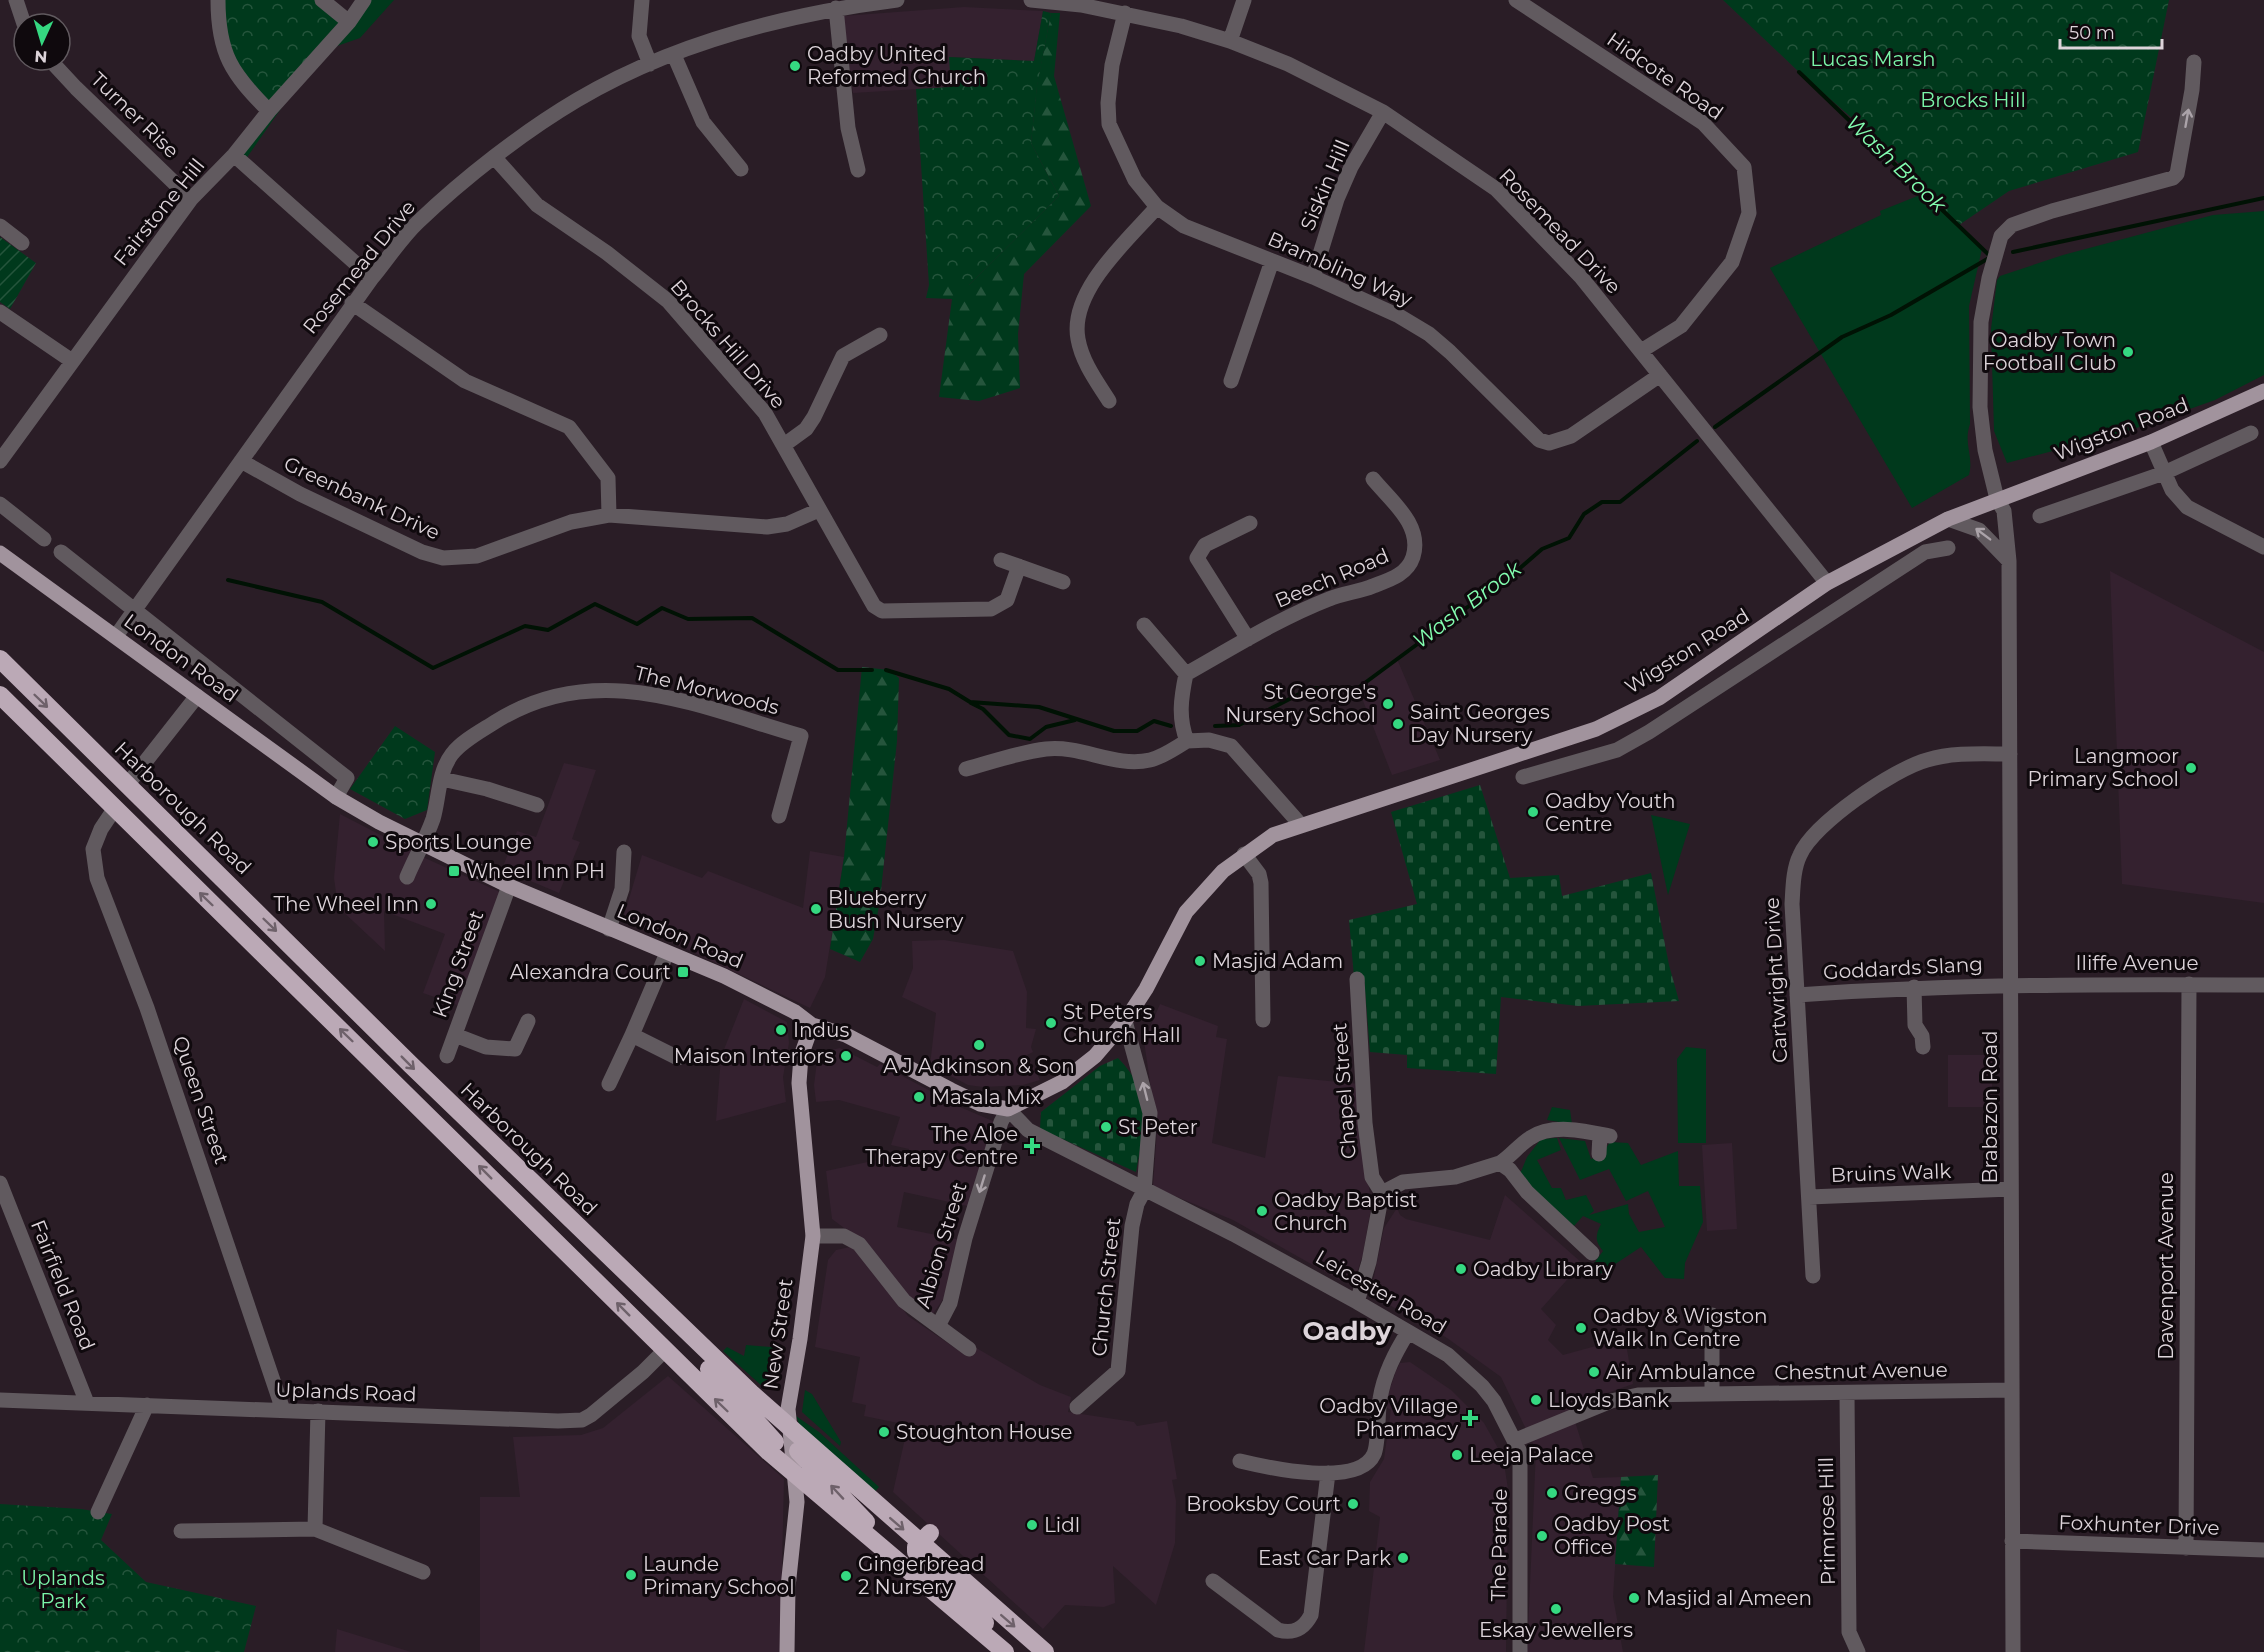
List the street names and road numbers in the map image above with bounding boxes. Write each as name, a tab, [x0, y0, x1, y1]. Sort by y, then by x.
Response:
street label: Hidcote Road	[1602, 27, 1728, 125]
street label: Turner Rise	[86, 67, 184, 163]
street label: Siskin Hill	[1295, 136, 1355, 234]
street label: Fairstone Hill	[109, 154, 209, 270]
street label: Rosemead Drive	[1494, 163, 1626, 299]
street label: Rosemead Drive	[298, 195, 420, 339]
street label: Brambling Way	[1264, 226, 1416, 312]
street label: Brocks Hill Drive	[665, 275, 791, 413]
street label: Wigston Road	[2050, 392, 2192, 466]
street label: Greenbank Drive	[280, 451, 444, 545]
street label: Beech Road	[1271, 543, 1393, 613]
street label: Wigston Road	[1620, 603, 1754, 699]
street label: London Road	[119, 609, 243, 707]
street label: The Morwoods	[632, 660, 782, 720]
street label: Harborough Road	[110, 737, 256, 879]
street label: Cartwright Drive	[1760, 897, 1792, 1063]
street label: London Road	[613, 899, 747, 973]
street label: King Street	[427, 907, 489, 1021]
street label: Iliffe Avenue	[2075, 951, 2199, 975]
street label: Goddards Slang	[1823, 952, 1983, 984]
street label: Chapel Street	[1327, 1022, 1361, 1160]
street label: Brabazon Road	[1978, 1030, 2002, 1184]
street label: Queen Street	[168, 1033, 234, 1167]
street label: Harborough Road	[456, 1078, 602, 1220]
street label: Bruins Walk	[1830, 1159, 1952, 1187]
street label: Davenport Avenue	[2154, 1172, 2178, 1360]
street label: Albion Street	[910, 1179, 972, 1311]
street label: Fairfield Road	[26, 1216, 100, 1354]
street label: Church Street	[1087, 1217, 1125, 1357]
street label: Leicester Road	[1311, 1245, 1451, 1339]
street label: New Street	[758, 1277, 798, 1391]
street label: Chestnut Avenue	[1774, 1357, 1948, 1385]
street label: Uplands Road	[275, 1378, 417, 1406]
street label: Primrose Hill	[1814, 1457, 1840, 1585]
street label: The Parade	[1486, 1488, 1512, 1602]
street label: Foxhunter Drive	[2058, 1510, 2220, 1540]

